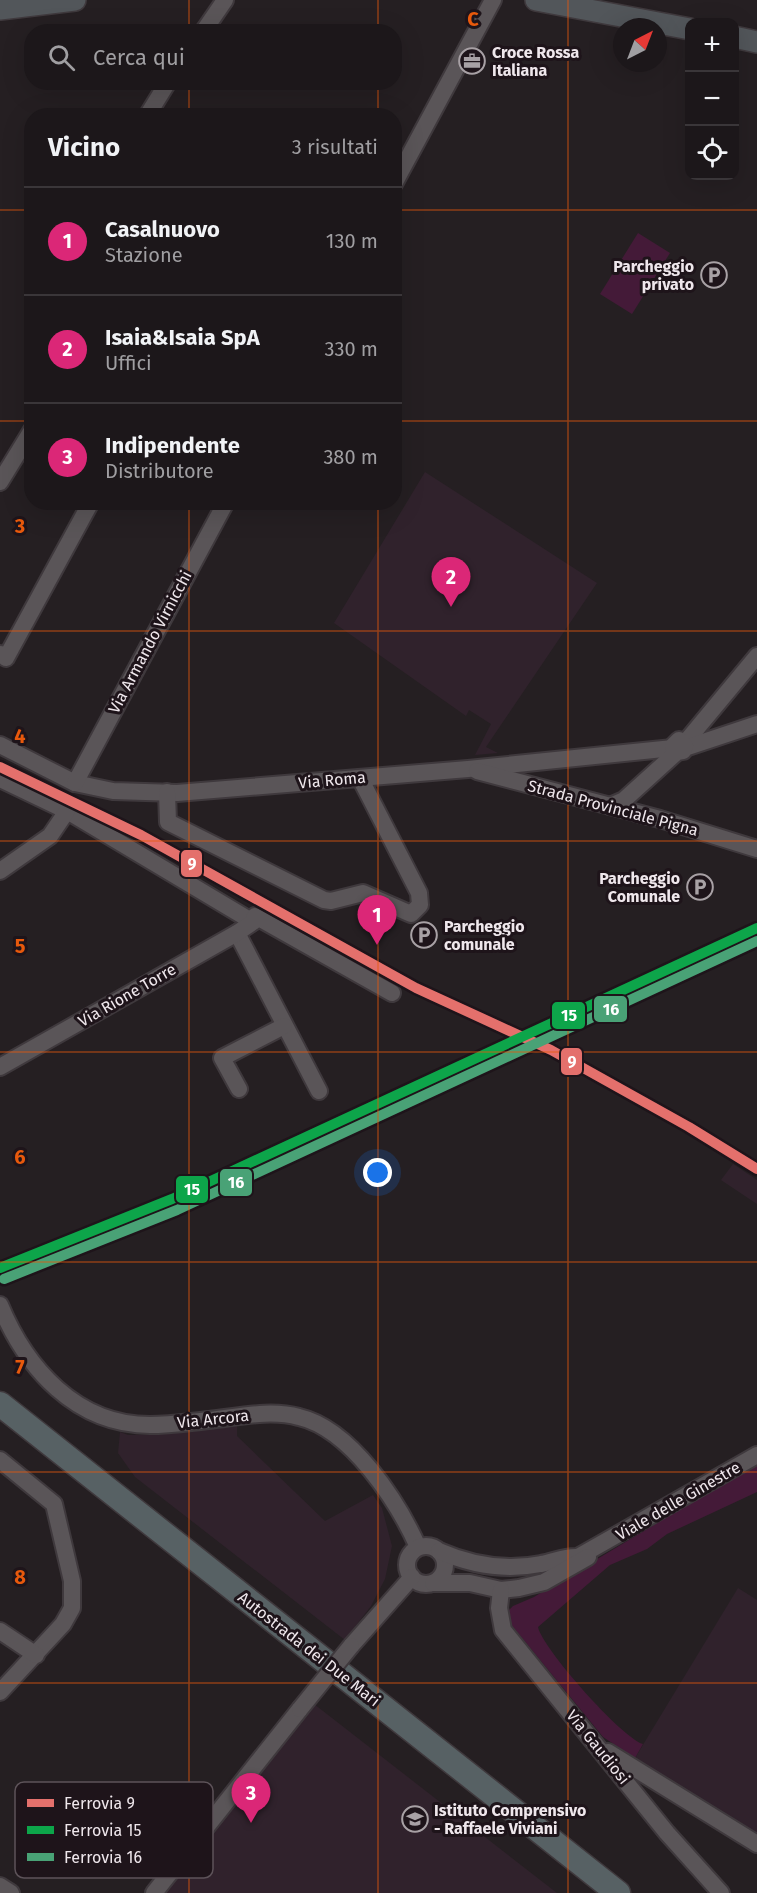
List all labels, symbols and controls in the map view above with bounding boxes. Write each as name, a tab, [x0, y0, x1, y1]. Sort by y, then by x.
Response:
text: C	[467, 7, 479, 31]
north arrow	[613, 18, 667, 72]
map controls	[685, 18, 739, 180]
button: +	[685, 18, 739, 72]
search box	[24, 24, 402, 90]
icon: search	[45, 41, 78, 74]
place label: Croce Rossa Italiana	[492, 43, 579, 80]
text: Cerca qui	[93, 44, 185, 71]
office icon: Croce Rossa Italiana	[457, 46, 487, 76]
button: −	[685, 72, 739, 126]
button: locate	[685, 126, 739, 180]
text: Vicino	[48, 132, 120, 163]
text: 3 risultati	[292, 135, 378, 159]
text: Casalnuovo	[105, 216, 220, 243]
text: 1	[63, 229, 72, 253]
text: 130 m	[326, 229, 378, 253]
text: Stazione	[105, 243, 183, 267]
place label: Parcheggio privato	[613, 257, 694, 294]
parking icon: Parcheggio privato	[699, 260, 729, 290]
text: Isaia&Isaia SpA	[105, 324, 260, 351]
text: 2	[62, 337, 73, 361]
text: 330 m	[324, 337, 378, 361]
text: Uffici	[105, 351, 152, 375]
text: Indipendente	[105, 432, 240, 459]
text: 3	[62, 445, 73, 469]
text: 380 m	[323, 445, 378, 469]
text: Distributore	[105, 459, 214, 483]
text: 3	[14, 514, 25, 538]
pin: 2	[432, 558, 470, 607]
street label: Via Armando Virnicchi	[104, 567, 196, 717]
text: 4	[14, 724, 26, 748]
street label: Via Roma	[298, 768, 366, 792]
street label: Strada Provinciale Pigna	[526, 776, 700, 840]
line badge: 9	[180, 849, 203, 878]
text: 9	[188, 854, 197, 873]
place label: Parcheggio Comunale	[599, 869, 680, 906]
parking icon: Parcheggio Comunale	[685, 872, 715, 902]
pin: 1	[358, 896, 397, 945]
place label: Parcheggio comunale	[444, 917, 525, 954]
parking icon: Parcheggio comunale	[409, 920, 439, 950]
text: 5	[15, 934, 26, 958]
street label: Via Rione Torre	[75, 959, 179, 1031]
line badge: 16	[593, 995, 628, 1023]
text: 16	[603, 1000, 619, 1019]
line badge: 15	[551, 1001, 586, 1030]
text: 15	[561, 1006, 577, 1025]
line badge: 9	[560, 1047, 583, 1076]
text: 9	[568, 1052, 577, 1071]
text: 6	[14, 1145, 26, 1169]
your location	[363, 1158, 392, 1187]
line badge: 16	[219, 1168, 253, 1197]
text: 16	[228, 1173, 244, 1192]
line badge: 15	[175, 1175, 209, 1204]
text: 15	[184, 1180, 200, 1199]
text: 7	[15, 1355, 25, 1379]
street label: Via Arcora	[176, 1406, 250, 1432]
street label: Viale delle Ginestre	[612, 1458, 744, 1544]
text: 8	[14, 1565, 26, 1589]
street label: Autostrada dei Due Mari	[234, 1588, 384, 1710]
street label: Via Gaudiosi	[562, 1706, 634, 1788]
pin: 3	[232, 1774, 270, 1823]
legend	[15, 1782, 213, 1878]
text: Ferrovia 9	[64, 1794, 135, 1813]
place label: Istituto Comprensivo - Raffaele Viviani	[434, 1801, 586, 1838]
school or university icon: Istituto Comprensivo - Raffaele Viviani	[400, 1804, 430, 1834]
text: Ferrovia 15	[64, 1821, 141, 1840]
text: Ferrovia 16	[64, 1848, 142, 1867]

